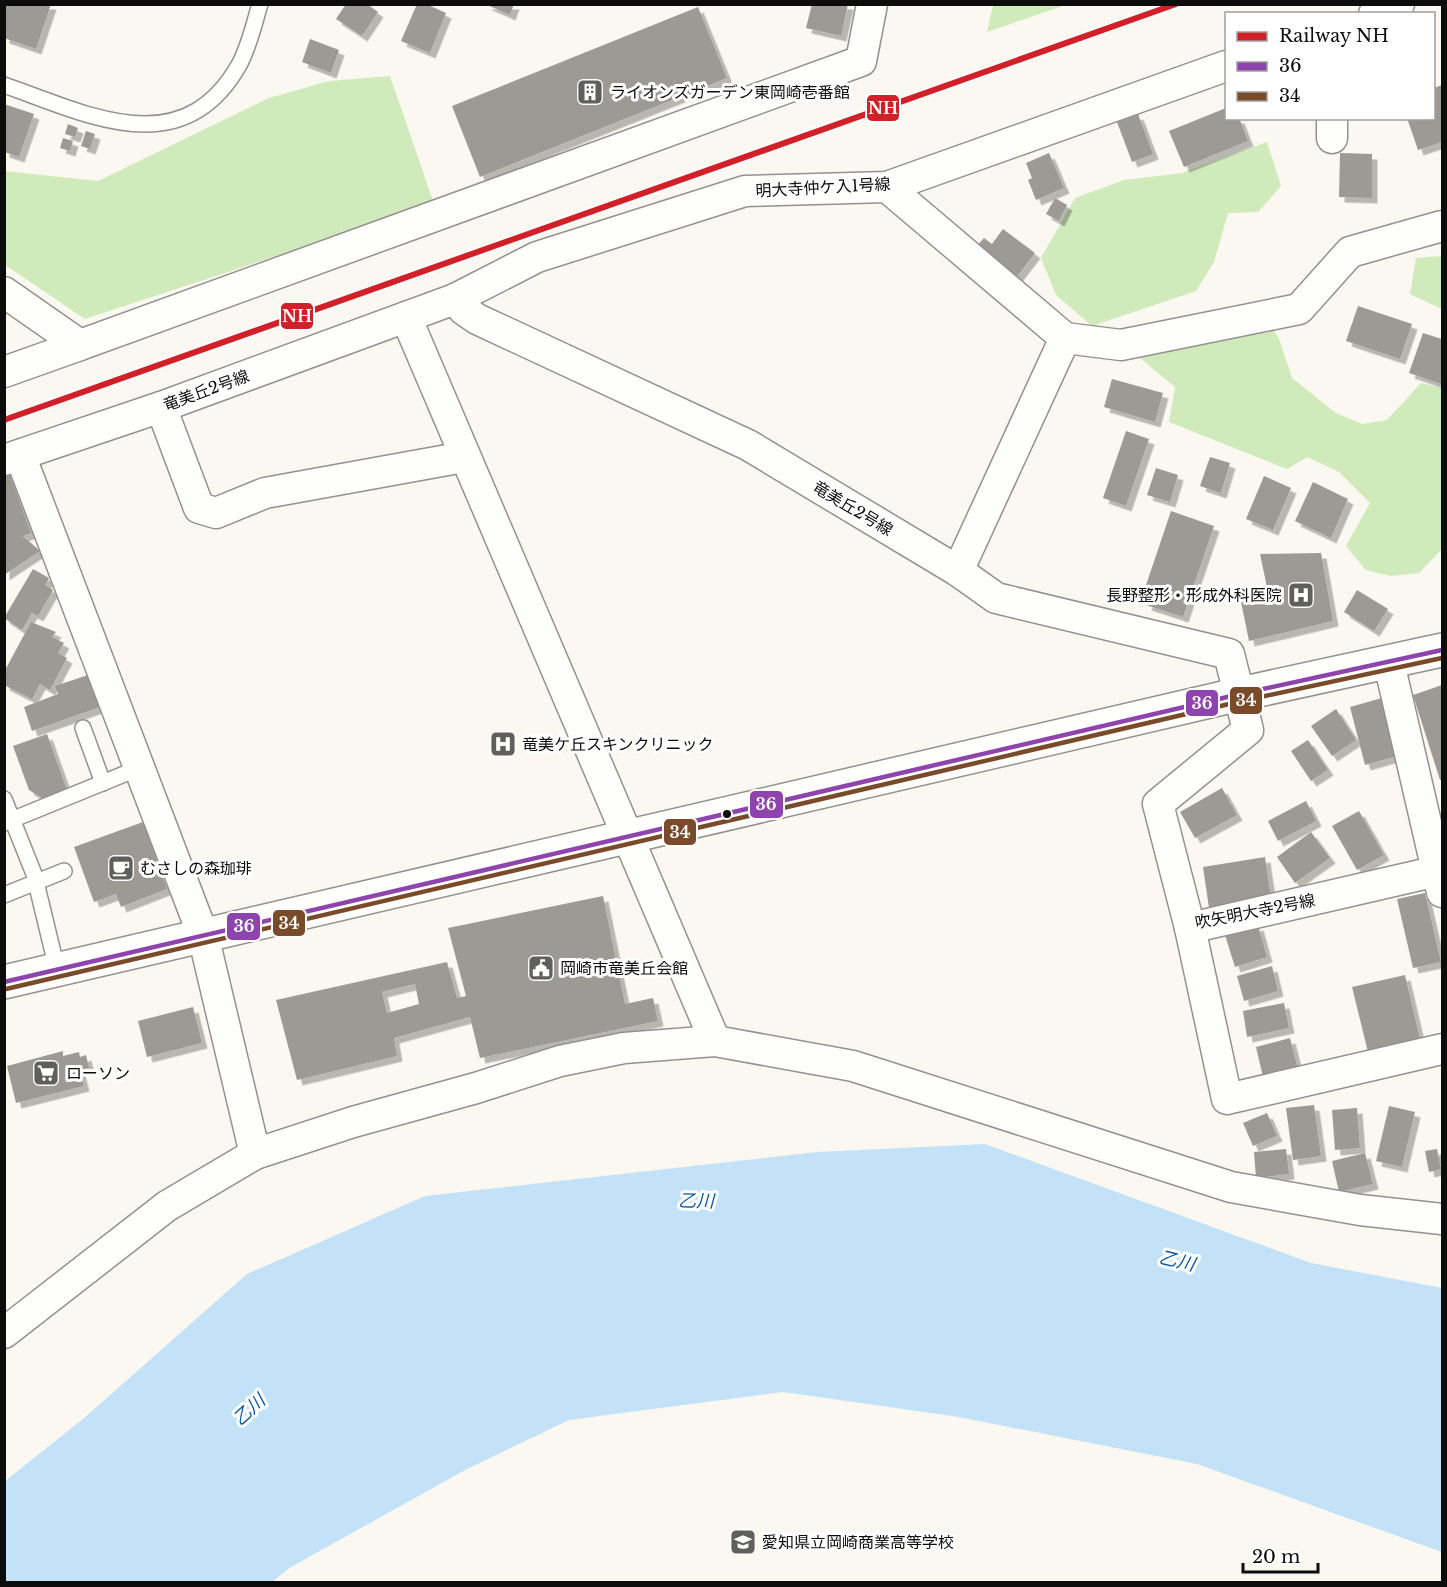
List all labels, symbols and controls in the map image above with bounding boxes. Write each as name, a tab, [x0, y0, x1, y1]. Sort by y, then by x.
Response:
legend	[1225, 12, 1435, 120]
text: Railway NH	[1279, 25, 1389, 47]
text: 36	[1279, 55, 1302, 77]
building icon: ライオンズガーデン東岡崎壱番館	[575, 77, 605, 107]
place label: ライオンズガーデン東岡崎壱番館	[610, 82, 850, 102]
text: 34	[1279, 85, 1301, 107]
line badge: NH	[866, 94, 900, 122]
text: NH	[868, 98, 898, 118]
street label: 明大寺仲ケ入1号線	[755, 173, 891, 201]
line badge: NH	[280, 302, 314, 330]
text: NH	[282, 306, 312, 326]
street label: 竜美丘2号線	[160, 365, 252, 415]
street label: 竜美丘2号線	[809, 476, 897, 540]
hospital icon: 長野整形・形成外科医院	[1286, 580, 1316, 610]
place label: 長野整形・形成外科医院	[1106, 585, 1282, 605]
line badge: 34	[1229, 686, 1263, 715]
line badge: 36	[1185, 689, 1219, 717]
text: 34	[1236, 690, 1256, 710]
text: 36	[1192, 693, 1213, 713]
hospital icon: 竜美ケ丘スキンクリニック	[488, 729, 518, 759]
place label: 竜美ケ丘スキンクリニック	[522, 734, 714, 754]
line badge: 36	[749, 790, 784, 819]
text: 36	[756, 794, 777, 814]
unlabelled marker	[721, 808, 733, 820]
line badge: 34	[663, 818, 697, 846]
text: 34	[670, 822, 690, 842]
cafe icon: むさしの森珈琲	[106, 853, 136, 883]
place label: むさしの森珈琲	[140, 858, 252, 878]
street label: 吹矢明大寺2号線	[1193, 890, 1317, 932]
line badge: 34	[272, 909, 306, 937]
line badge: 36	[226, 912, 261, 941]
text: 34	[279, 913, 299, 933]
text: 36	[234, 916, 255, 936]
public building icon: 岡崎市竜美丘会館	[526, 953, 556, 983]
place label: 岡崎市竜美丘会館	[560, 958, 688, 978]
supermarket icon: ローソン	[31, 1058, 61, 1088]
place label: ローソン	[66, 1063, 130, 1083]
water label: 乙川	[678, 1190, 716, 1212]
water label: 乙川	[1157, 1246, 1199, 1276]
water label: 乙川	[228, 1388, 271, 1430]
school or university icon: 愛知県立岡崎商業高等学校	[728, 1527, 758, 1557]
place label: 愛知県立岡崎商業高等学校	[762, 1532, 954, 1552]
scale bar	[1243, 1536, 1318, 1574]
text: 20 m	[1252, 1546, 1300, 1568]

